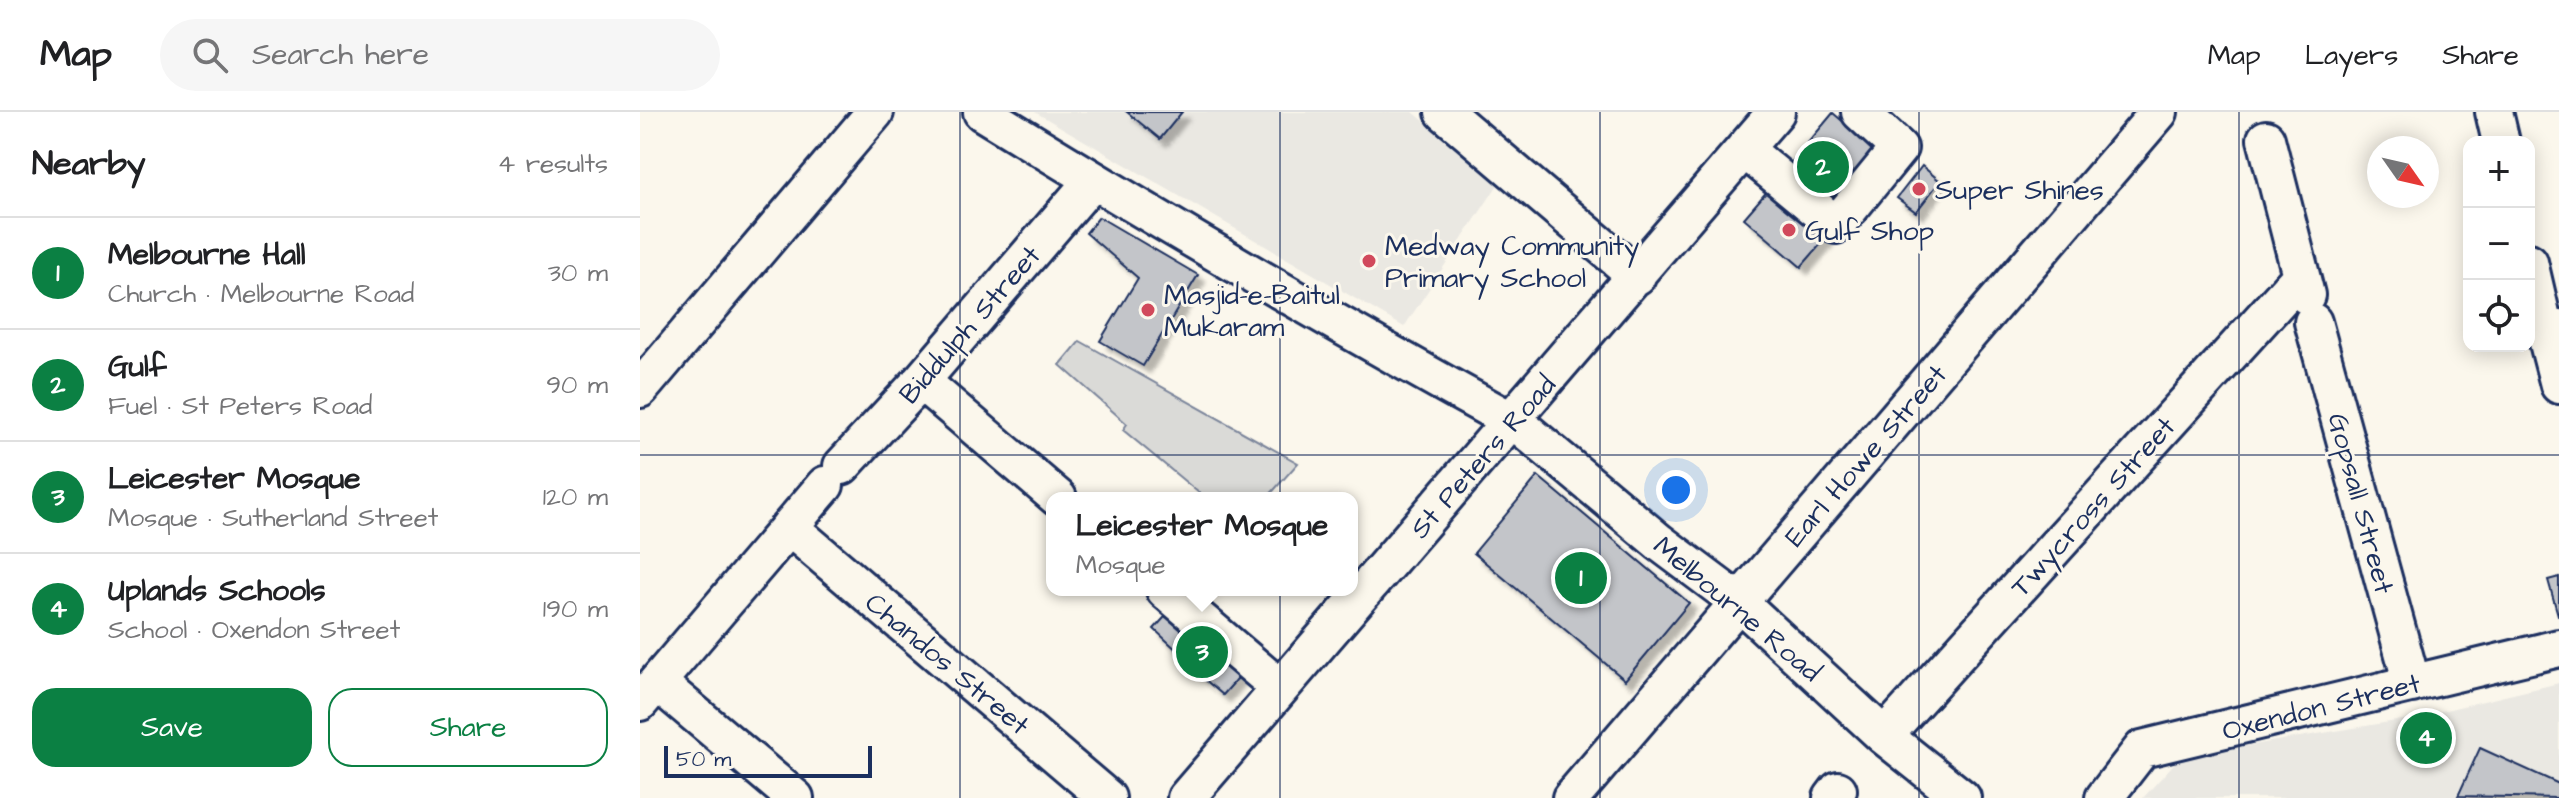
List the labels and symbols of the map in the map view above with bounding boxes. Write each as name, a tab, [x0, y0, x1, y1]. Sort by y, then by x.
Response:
north arrow	[2367, 136, 2439, 208]
pin: 2	[1797, 137, 1849, 197]
place label: Super Shines	[1935, 171, 2104, 210]
marker: Super Shines	[1910, 180, 1928, 198]
place label: Gulf Shop	[1805, 212, 1934, 251]
marker: Gulf Shop	[1780, 221, 1798, 239]
place label: Medway Community Primary School	[1385, 227, 1639, 300]
street label: Biddulph Street	[890, 237, 1050, 413]
marker: Medway Community Primary School	[1360, 252, 1378, 270]
place label: Masjid-e-Baitul Mukaram	[1164, 276, 1340, 347]
marker: Masjid-e-Baitul Mukaram	[1139, 301, 1157, 319]
street label: Earl Howe Street	[1776, 356, 1957, 556]
street label: St Peters Road	[1401, 367, 1565, 547]
street label: Twycross Street	[2002, 408, 2187, 607]
street label: Gopsall Street	[2318, 409, 2404, 599]
your location	[1656, 470, 1696, 510]
street label: Melbourne Road	[1645, 527, 1829, 691]
pin: 1	[1555, 548, 1607, 608]
street label: Chandos Street	[856, 584, 1038, 745]
pin: 3	[1176, 622, 1228, 682]
street label: Oxendon Street	[2218, 664, 2425, 751]
pin: 4	[2400, 708, 2452, 768]
scale bar	[664, 742, 872, 778]

